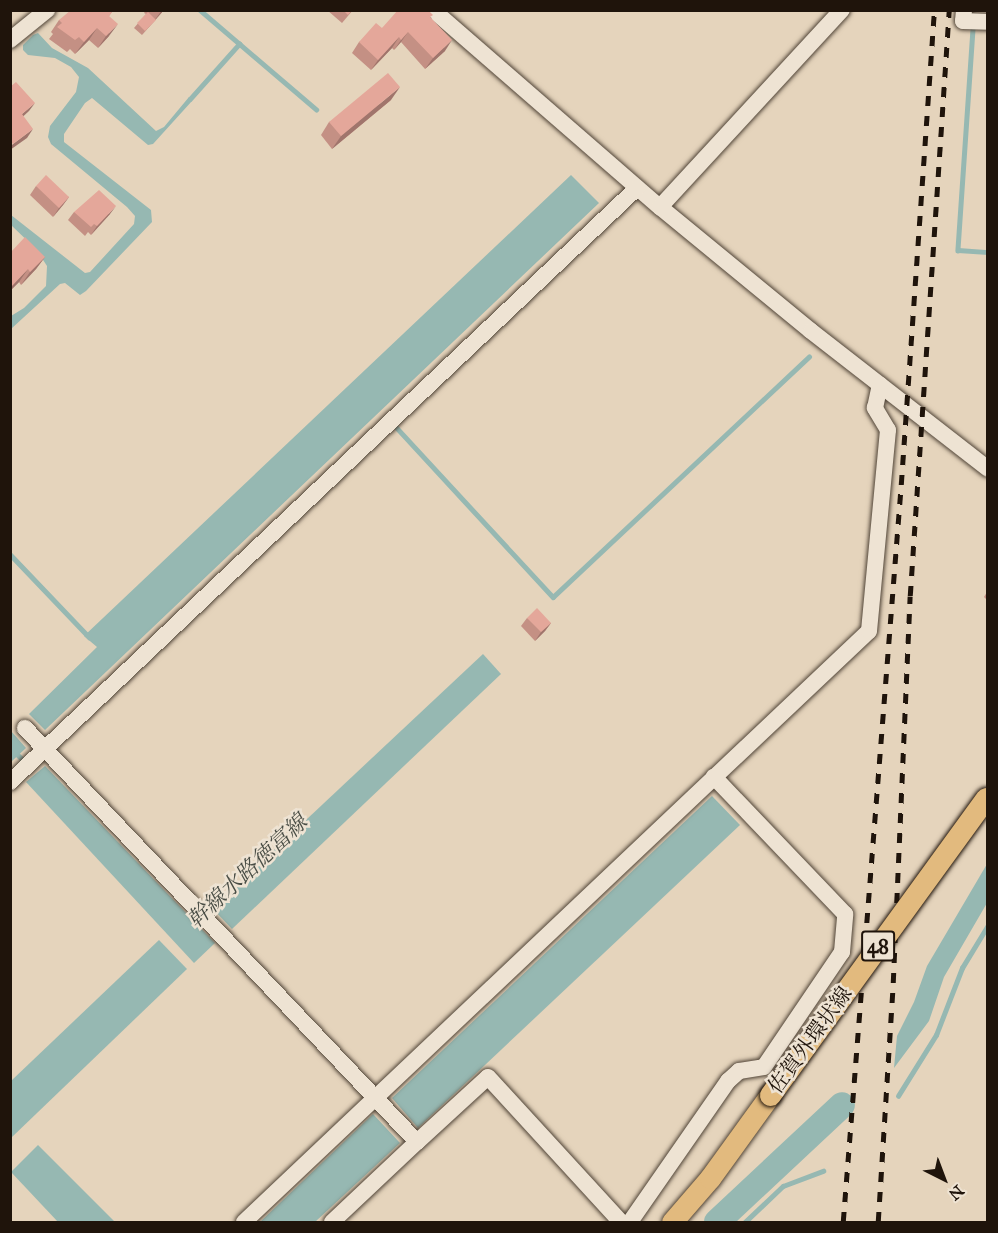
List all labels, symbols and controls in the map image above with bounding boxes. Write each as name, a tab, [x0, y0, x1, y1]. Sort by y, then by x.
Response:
water label: 幹線水路徳富線	[182, 809, 312, 933]
road number: 48	[860, 929, 896, 963]
street label: 佐賀外環状線	[763, 982, 857, 1098]
north arrow	[914, 1149, 974, 1209]
text: N	[945, 1181, 968, 1204]

